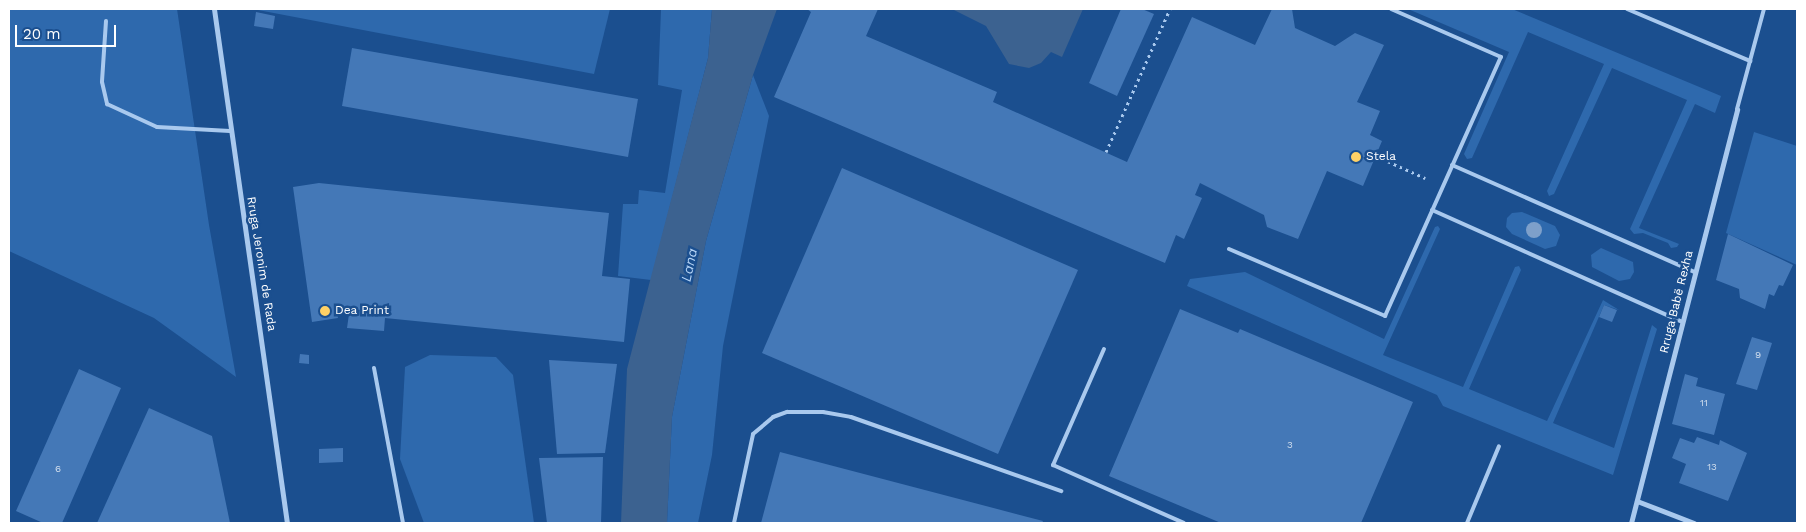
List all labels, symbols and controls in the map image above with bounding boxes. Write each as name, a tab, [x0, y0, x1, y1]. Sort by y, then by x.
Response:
scale bar	[18, 15, 119, 47]
text: 20 m	[23, 25, 61, 43]
place label: Stela	[1366, 150, 1396, 164]
marker: Stela	[1350, 151, 1362, 163]
street label: Rruga Jeronim de Rada	[243, 195, 279, 333]
water label: Lana	[677, 247, 701, 283]
street label: Rruga Babë Rexha	[1657, 249, 1697, 355]
place label: Dea Print	[335, 304, 389, 318]
marker: Dea Print	[319, 305, 331, 317]
house number: 9	[1755, 349, 1761, 361]
house number: 11	[1700, 397, 1708, 409]
house number: 3	[1287, 439, 1293, 451]
house number: 13	[1707, 461, 1717, 473]
house number: 6	[55, 463, 61, 475]

